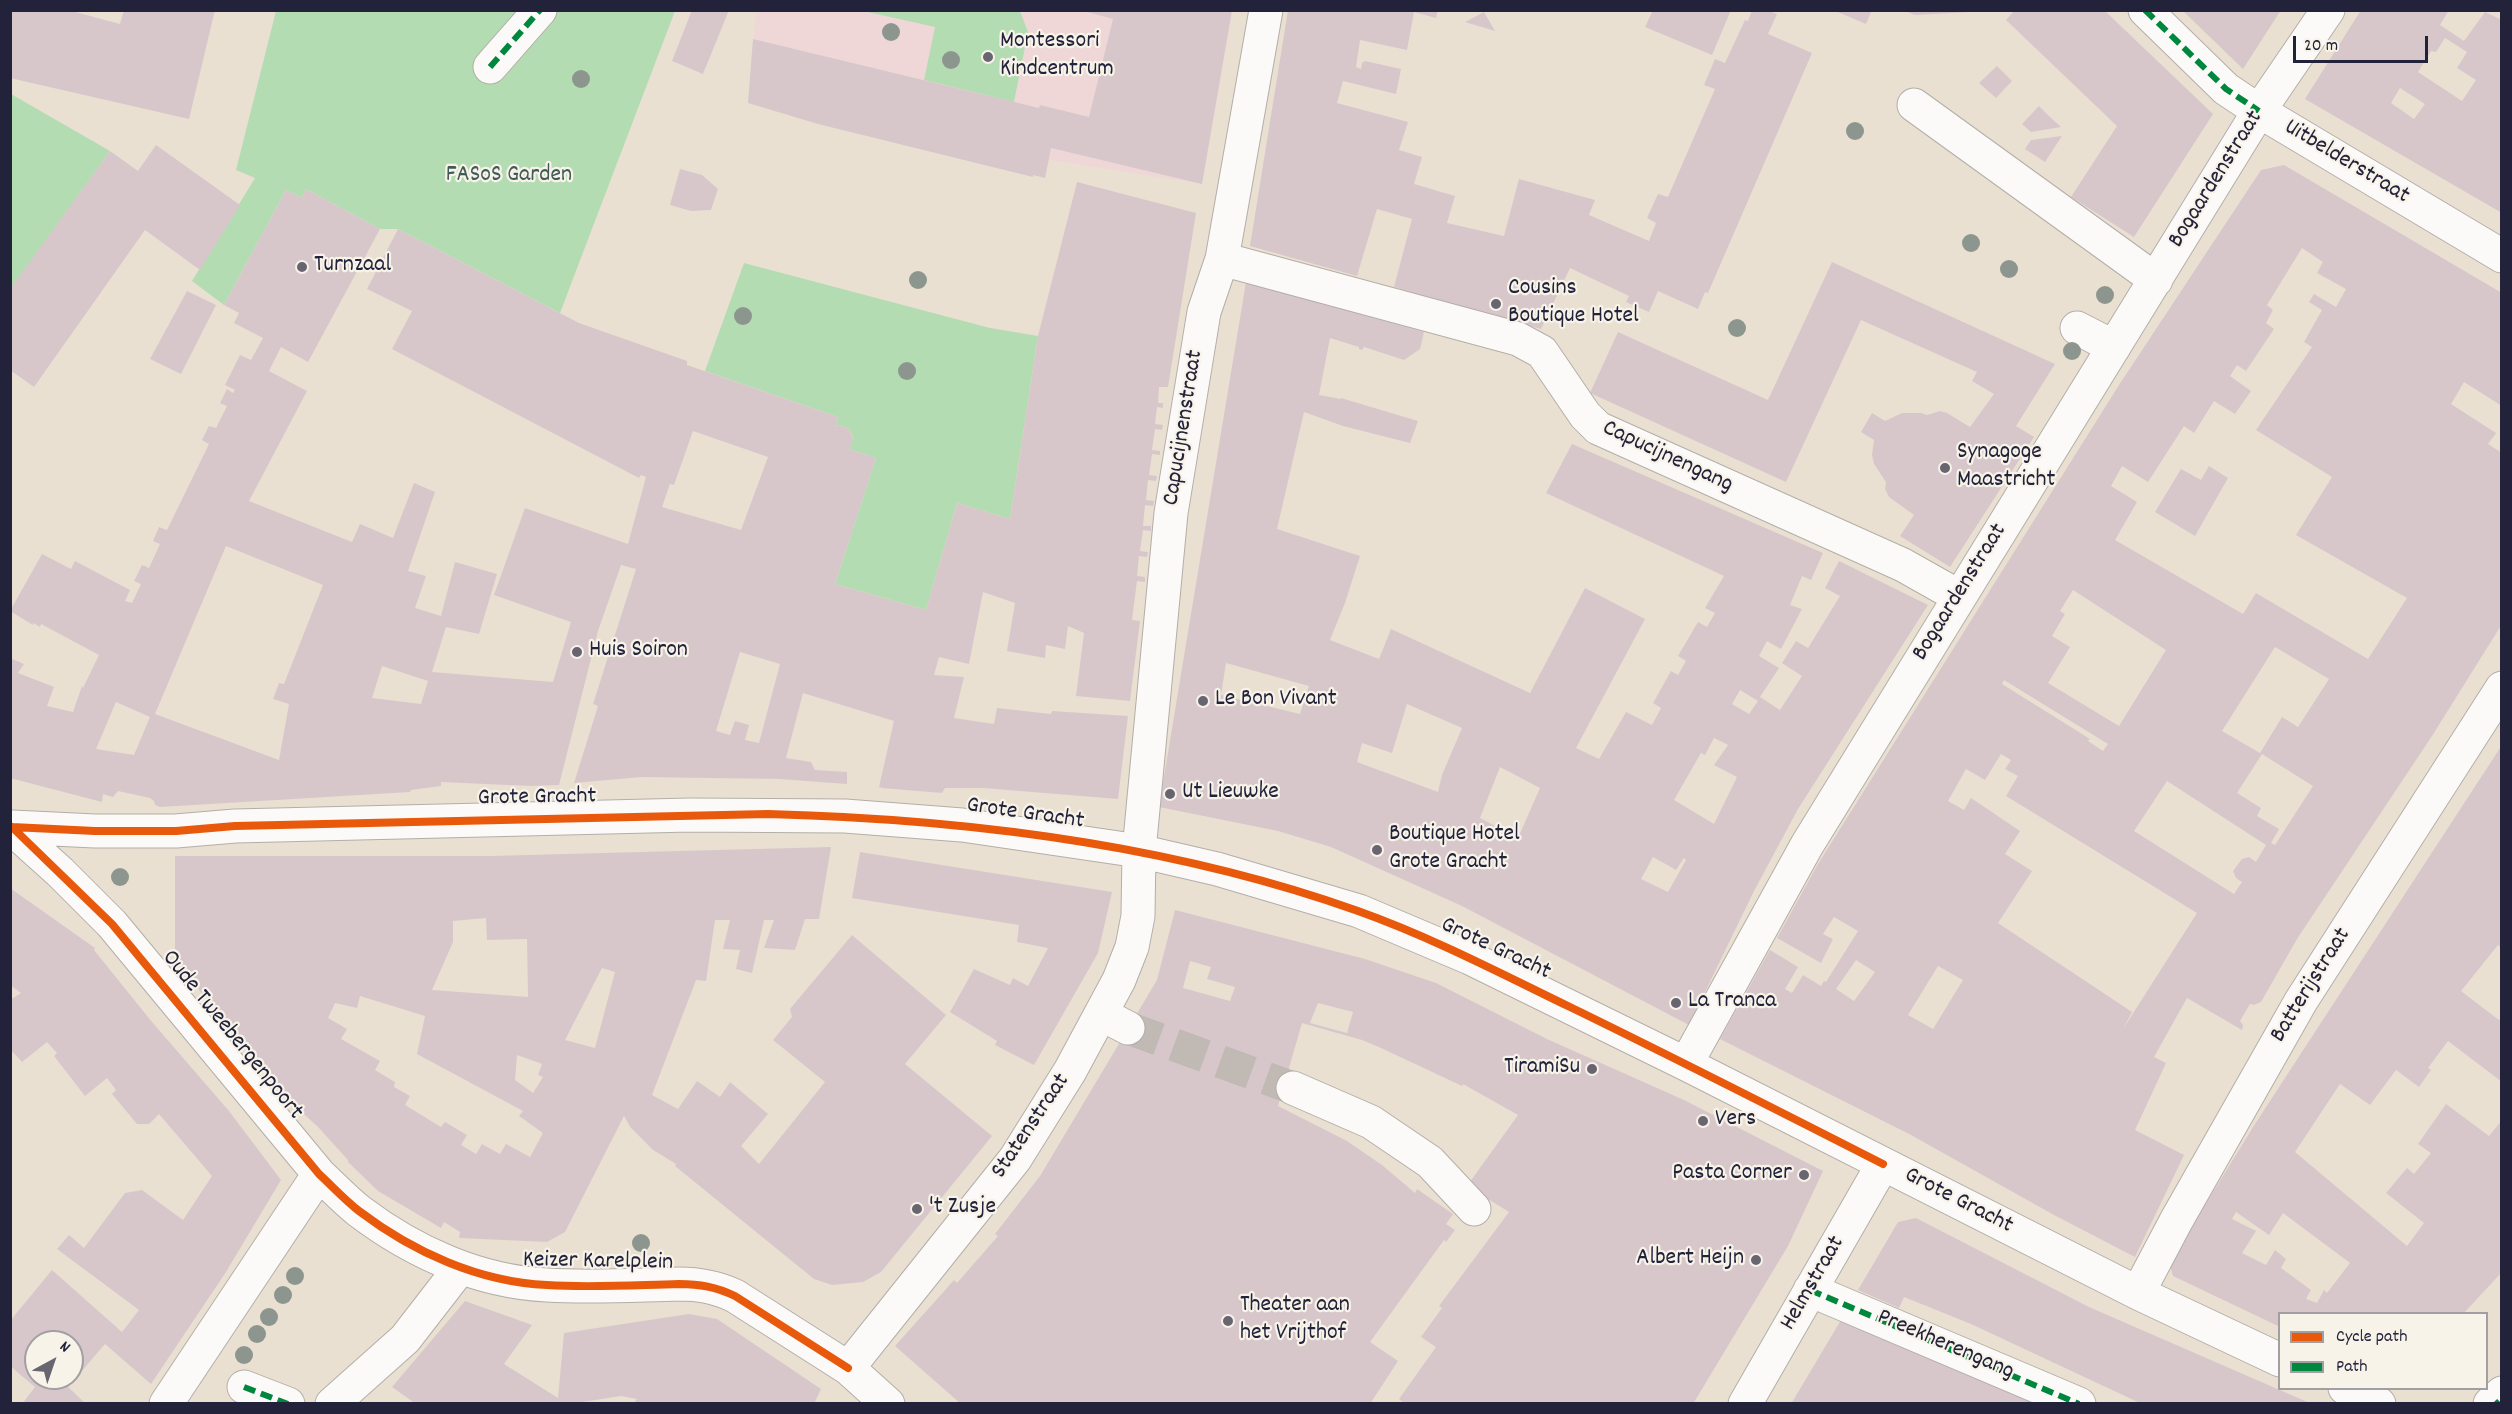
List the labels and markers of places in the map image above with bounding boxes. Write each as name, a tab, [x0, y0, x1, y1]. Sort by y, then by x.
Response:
place label: Montessori Kindcentrum	[1000, 29, 1114, 85]
marker: Montessori Kindcentrum	[981, 50, 995, 64]
place label: Turnzaal	[314, 253, 391, 281]
marker: Turnzaal	[295, 260, 309, 274]
place label: Cousins Boutique Hotel	[1508, 276, 1639, 332]
marker: Cousins Boutique Hotel	[1489, 297, 1503, 311]
place label: Synagoge Maastricht	[1957, 440, 2055, 496]
marker: Synagoge Maastricht	[1938, 461, 1952, 475]
place label: Huis Soiron	[589, 638, 688, 666]
marker: Huis Soiron	[570, 645, 584, 659]
place label: Le Bon Vivant	[1215, 687, 1337, 715]
marker: Le Bon Vivant	[1196, 694, 1210, 708]
place label: Ut Lieuwke	[1182, 780, 1279, 808]
marker: Ut Lieuwke	[1163, 787, 1177, 801]
place label: Boutique Hotel Grote Gracht	[1389, 822, 1520, 878]
marker: Boutique Hotel Grote Gracht	[1370, 843, 1384, 857]
place label: La Tranca	[1688, 989, 1776, 1017]
marker: La Tranca	[1669, 996, 1683, 1010]
place label: TiramiSu	[1504, 1055, 1580, 1083]
marker: TiramiSu	[1585, 1062, 1599, 1076]
place label: Vers	[1715, 1107, 1756, 1135]
marker: Vers	[1696, 1114, 1710, 1128]
place label: Pasta Corner	[1672, 1161, 1792, 1189]
marker: Pasta Corner	[1797, 1168, 1811, 1182]
place label: 't Zusje	[929, 1195, 996, 1223]
marker: 't Zusje	[910, 1202, 924, 1216]
place label: Albert Heijn	[1636, 1246, 1744, 1274]
marker: Albert Heijn	[1749, 1253, 1763, 1267]
place label: Theater aan het Vrijthof	[1240, 1293, 1350, 1349]
marker: Theater aan het Vrijthof	[1221, 1314, 1235, 1328]

